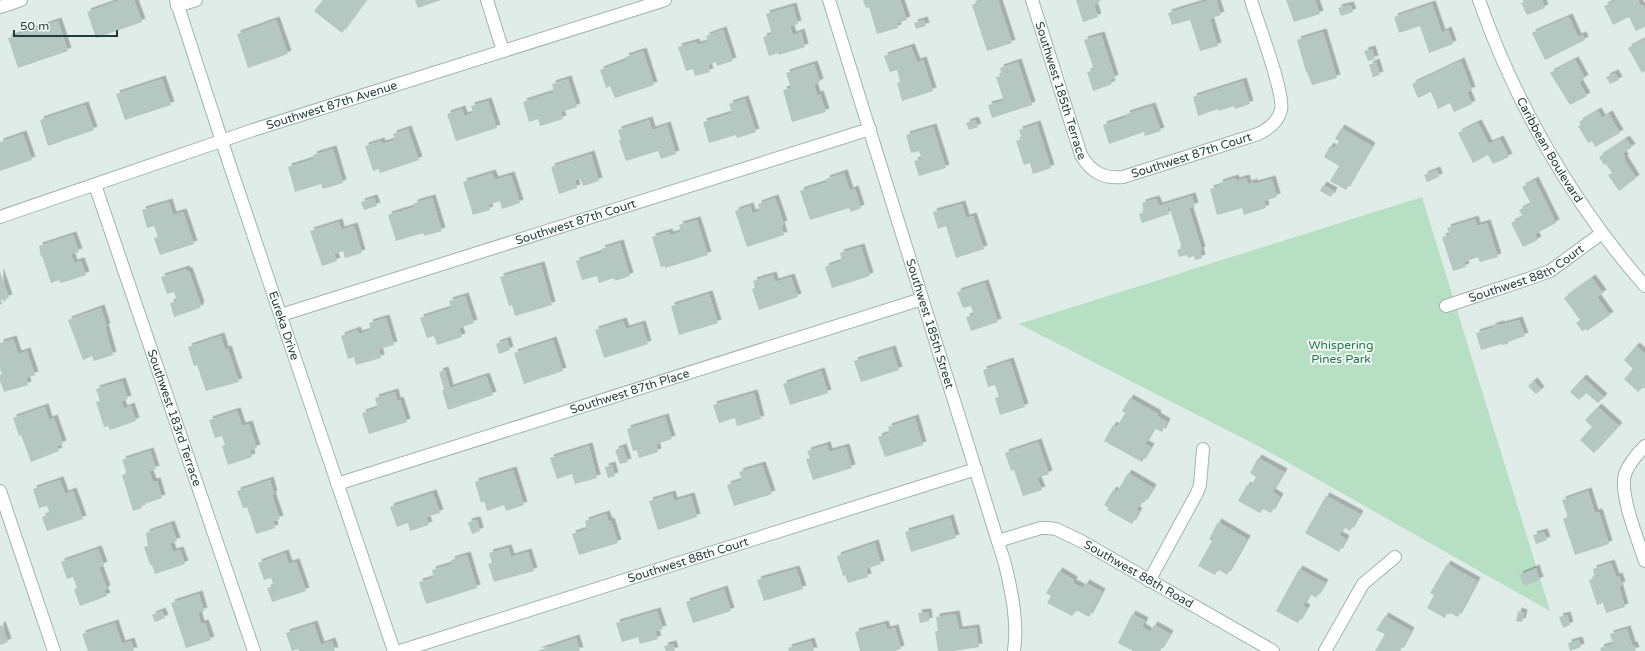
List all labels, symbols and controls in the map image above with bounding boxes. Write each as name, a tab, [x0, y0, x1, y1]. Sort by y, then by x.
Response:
scale bar	[14, 12, 117, 38]
text: 50 m	[20, 19, 49, 33]
street label: Southwest 185th Terrace	[1032, 20, 1089, 162]
street label: Southwest 87th Avenue	[264, 78, 399, 132]
street label: Caribbean Boulevard	[1514, 95, 1586, 205]
street label: Southwest 87th Court	[1129, 129, 1254, 181]
street label: Southwest 87th Court	[514, 196, 638, 248]
street label: Southwest 88th Court	[1467, 241, 1587, 305]
street label: Southwest 185th Street	[903, 257, 957, 391]
street label: Eureka Drive	[266, 289, 302, 362]
park label: Whispering Pines Park	[1308, 338, 1374, 366]
street label: Southwest 183rd Terrace	[145, 348, 204, 488]
street label: Southwest 87th Place	[568, 366, 691, 417]
street label: Southwest 88th Court	[626, 534, 750, 586]
street label: Southwest 88th Road	[1081, 537, 1196, 611]

